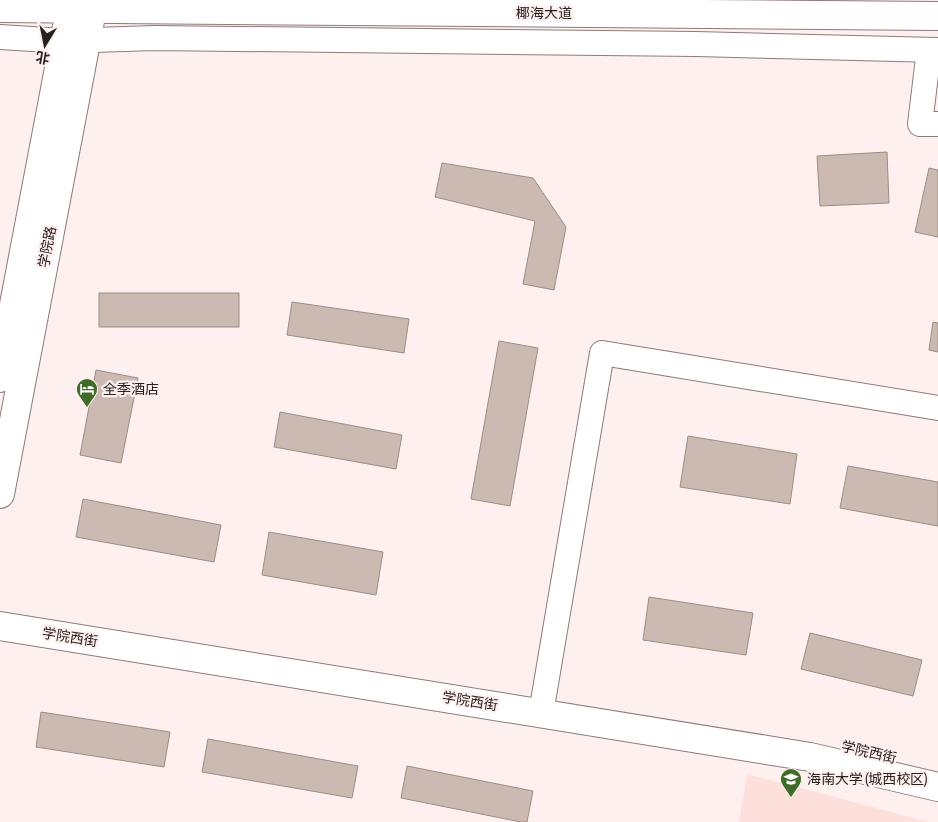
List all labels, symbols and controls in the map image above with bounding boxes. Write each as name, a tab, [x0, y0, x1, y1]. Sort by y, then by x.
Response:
street label: 椰海大道	[516, 5, 572, 21]
north arrow	[20, 20, 70, 70]
text: 北	[34, 49, 51, 67]
street label: 学院路	[35, 225, 59, 269]
hotel icon: 全季酒店	[75, 377, 99, 408]
place label: 全季酒店	[103, 381, 159, 397]
street label: 学院西街	[41, 625, 99, 649]
street label: 学院西街	[441, 689, 499, 713]
street label: 学院西街	[840, 738, 898, 766]
school or university icon: 海南大学 (城西校区)	[779, 767, 803, 798]
place label: 海南大学 (城西校区)	[807, 771, 928, 787]

